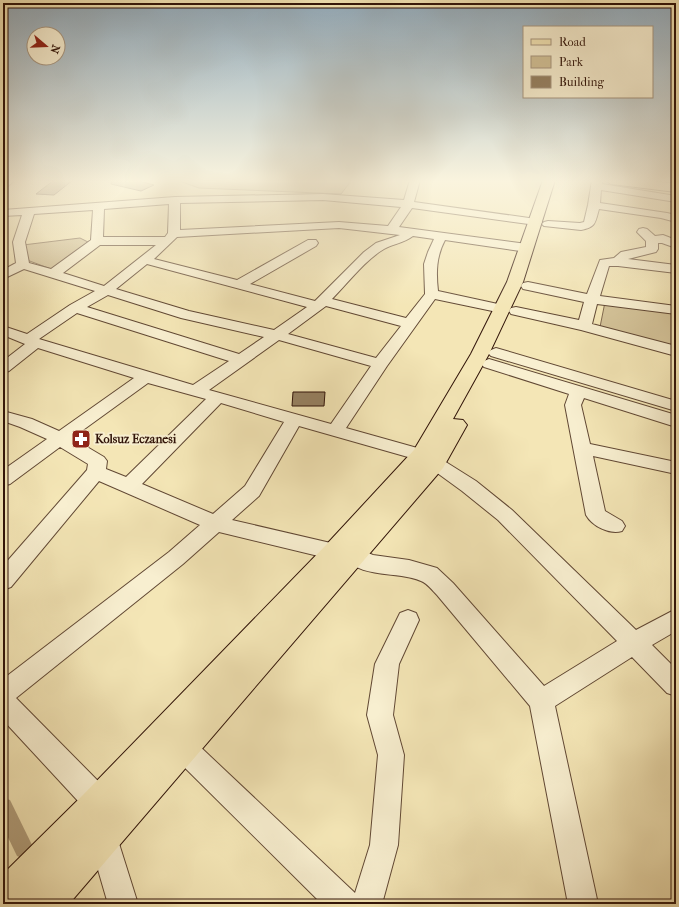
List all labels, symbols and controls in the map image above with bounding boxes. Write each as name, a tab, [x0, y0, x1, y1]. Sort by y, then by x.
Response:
north arrow	[26, 26, 66, 66]
legend	[523, 26, 653, 98]
text: Road	[559, 35, 586, 49]
text: N	[47, 43, 62, 56]
text: Park	[559, 55, 584, 69]
text: Building	[559, 75, 604, 89]
pharmacy icon: Kolsuz Eczanesi	[70, 428, 92, 450]
place label: Kolsuz Eczanesi	[95, 432, 177, 446]

